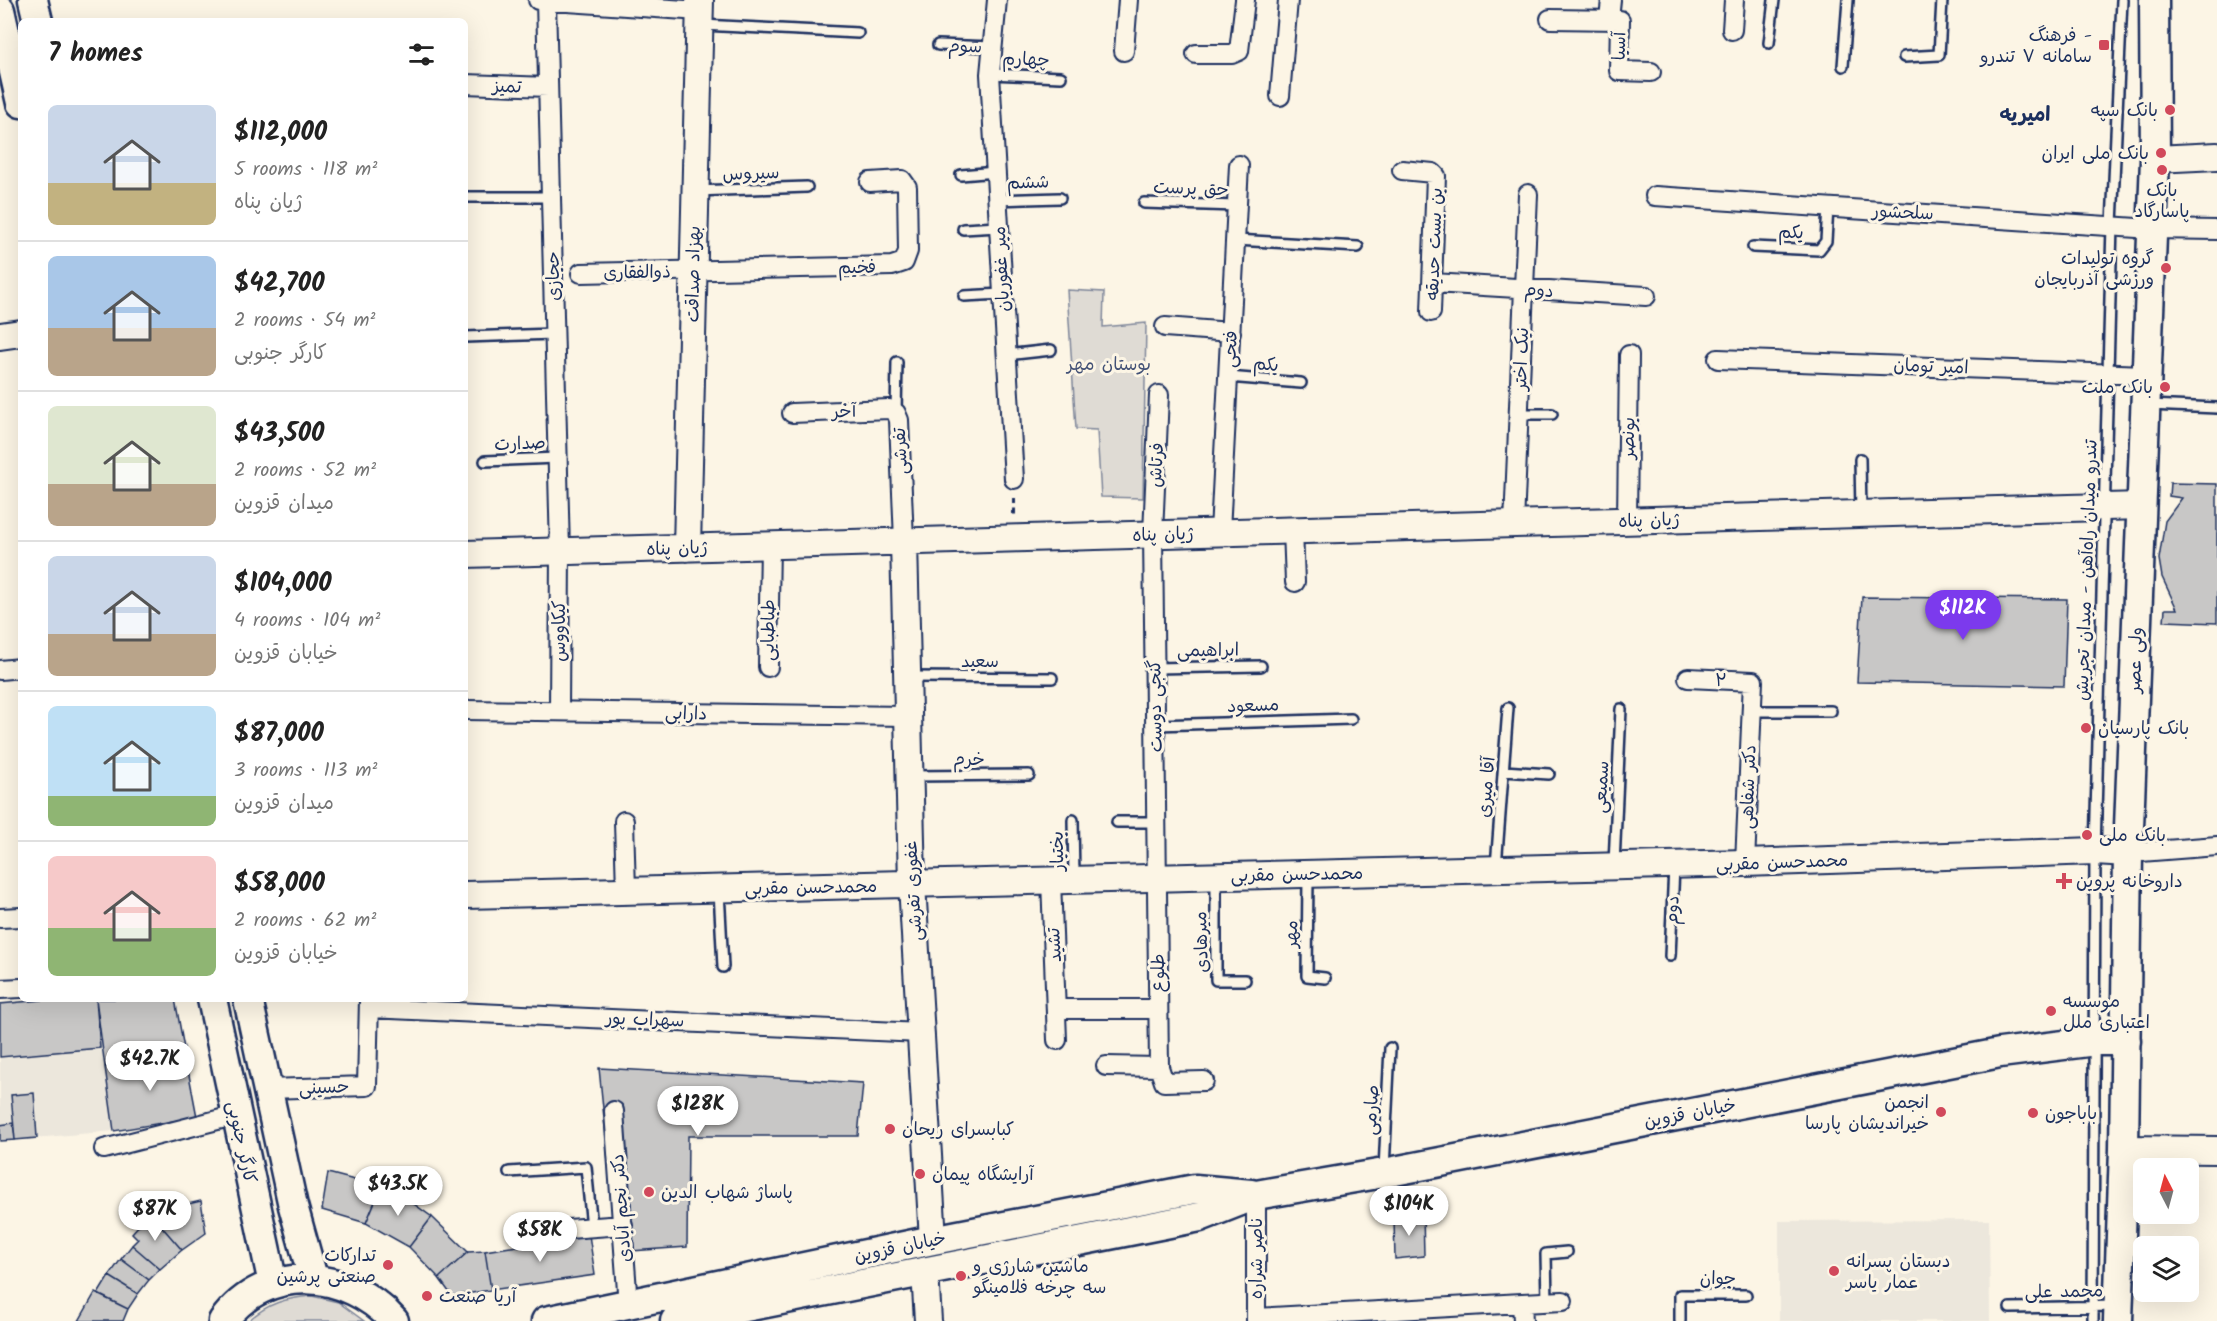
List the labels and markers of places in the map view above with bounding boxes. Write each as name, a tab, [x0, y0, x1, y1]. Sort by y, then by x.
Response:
place label: فرهنگ - سامانه ۷ تندرو	[1979, 22, 2092, 72]
marker: فرهنگ - سامانه ۷ تندرو	[2097, 38, 2111, 52]
place label: بانک سپه	[2091, 97, 2158, 126]
marker: بانک سپه	[2163, 103, 2177, 117]
place label: بانک ملی ایران	[2042, 140, 2149, 169]
marker: بانک ملی ایران	[2154, 146, 2168, 160]
marker: بانک پاسارگاد	[2155, 163, 2169, 177]
place label: بانک پاسارگاد	[2135, 177, 2189, 227]
place label: گروه تولیدات ورزشی آذربایجان	[2034, 245, 2154, 295]
marker: گروه تولیدات ورزشی آذربایجان	[2159, 261, 2173, 275]
place label: بانک ملت	[2081, 374, 2153, 403]
marker: بانک ملت	[2158, 380, 2172, 394]
pin: $112K	[1921, 590, 2005, 641]
place label: بانک پارسیان	[2098, 715, 2189, 744]
marker: بانک پارسیان	[2079, 721, 2093, 735]
place label: بانک ملی	[2099, 822, 2166, 851]
marker: بانک ملی	[2080, 828, 2094, 842]
place label: داروخانه پروین	[2076, 868, 2183, 897]
marker: داروخانه پروین	[2057, 874, 2071, 888]
place label: موسسه اعتباری ملل	[2063, 988, 2150, 1038]
marker: موسسه اعتباری ملل	[2044, 1004, 2058, 1018]
pin: $42.7K	[101, 1041, 199, 1092]
pin: $128K	[656, 1086, 740, 1137]
place label: انجمن خیراندیشان پارسا	[1805, 1089, 1929, 1139]
place label: باباجون	[2045, 1100, 2097, 1129]
marker: انجمن خیراندیشان پارسا	[1934, 1105, 1948, 1119]
marker: باباجون	[2026, 1106, 2040, 1120]
place label: کبابسرای ریحان	[902, 1116, 1014, 1145]
marker: کبابسرای ریحان	[883, 1122, 897, 1136]
place label: آرایشگاه پیمان	[932, 1161, 1035, 1190]
pin: $43.5K	[349, 1166, 447, 1217]
marker: آرایشگاه پیمان	[913, 1167, 927, 1181]
place label: پاساژ شهاب الدین	[661, 1179, 793, 1208]
marker: پاساژ شهاب الدین	[642, 1185, 656, 1199]
pin: $104K	[1367, 1186, 1451, 1237]
pin: $87K	[119, 1191, 191, 1242]
pin: $58K	[504, 1212, 576, 1263]
place label: تدارکات صنعتی پرشین	[276, 1242, 377, 1292]
place label: دبستان پسرانه عمار یاسر	[1844, 1248, 1950, 1298]
place label: ماشین شارژی و سه چرخه فلامینگو	[971, 1253, 1106, 1303]
marker: تدارکات صنعتی پرشین	[381, 1258, 395, 1272]
marker: دبستان پسرانه عمار یاسر	[1827, 1264, 1841, 1278]
marker: ماشین شارژی و سه چرخه فلامینگو	[954, 1269, 968, 1283]
place label: آریا صنعت	[439, 1283, 518, 1312]
marker: آریا صنعت	[420, 1289, 434, 1303]

